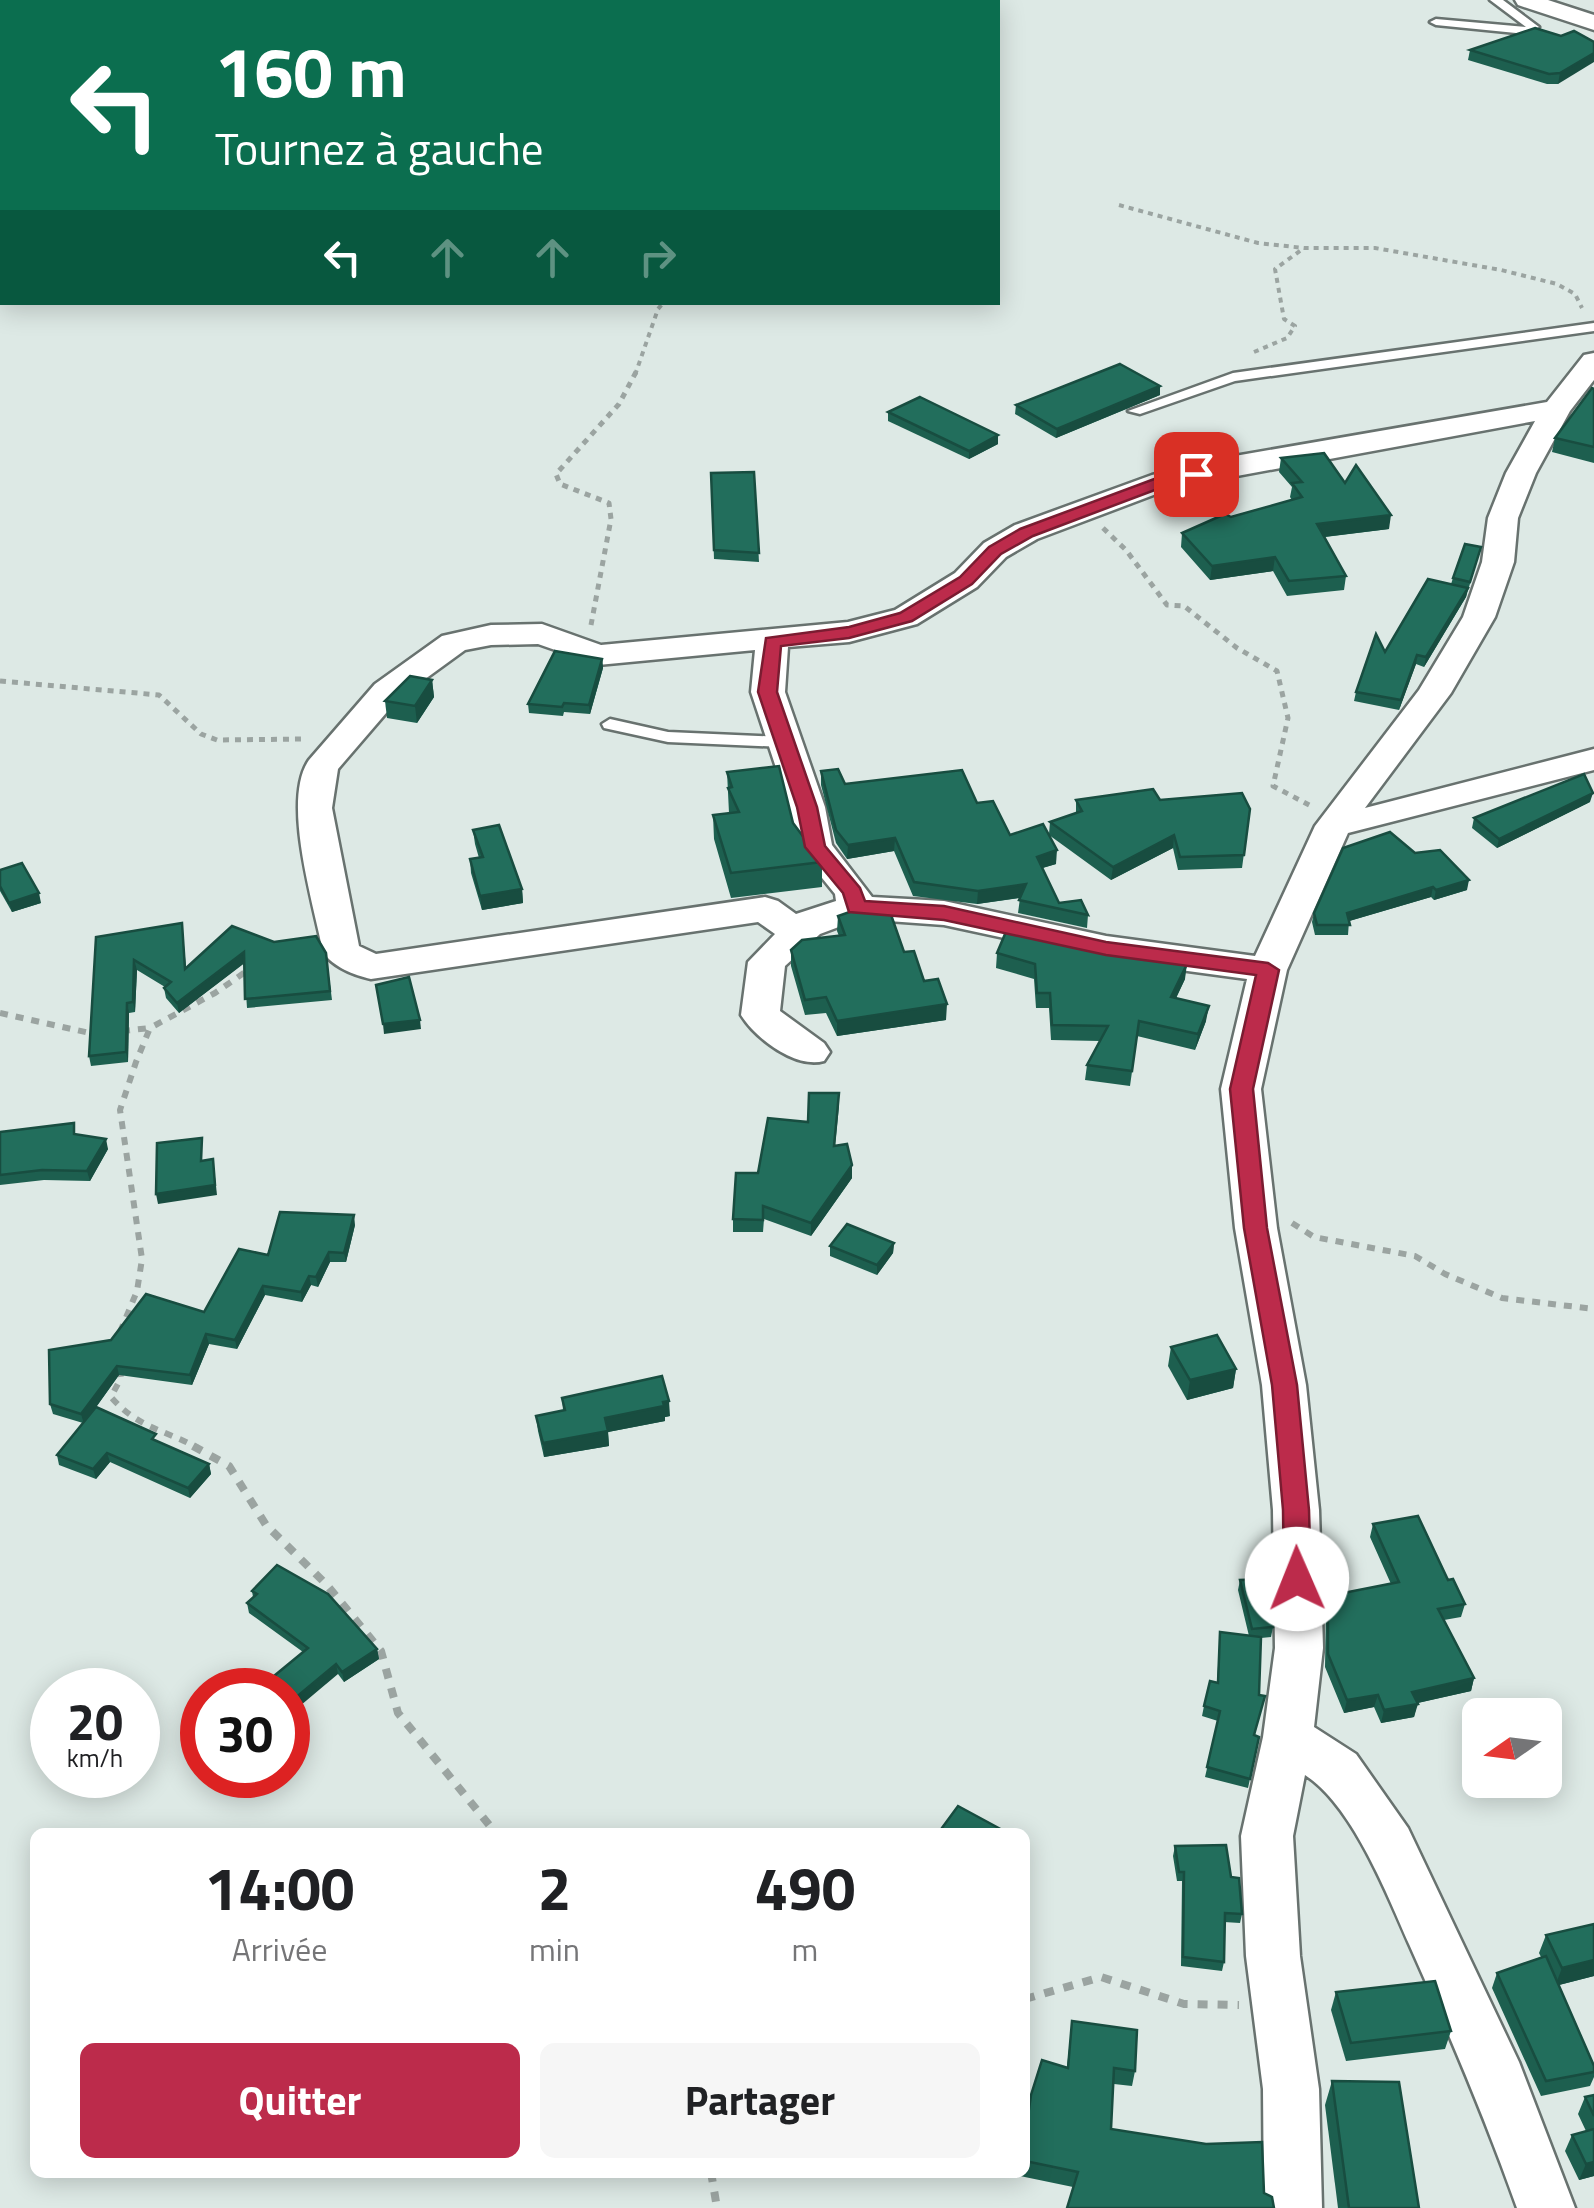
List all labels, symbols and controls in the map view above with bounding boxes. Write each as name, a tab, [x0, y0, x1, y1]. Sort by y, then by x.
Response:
text: 160 m	[215, 18, 407, 124]
icon: left	[50, 40, 180, 170]
text: Tournez à gauche	[215, 114, 544, 182]
icon: left	[315, 230, 370, 285]
icon: ahead	[420, 230, 475, 285]
icon: ahead	[525, 230, 580, 285]
icon: right	[630, 230, 685, 285]
pin	[1154, 432, 1239, 517]
icon: arrive	[1169, 447, 1224, 502]
position arrow	[1245, 1527, 1349, 1631]
speed limit sign: 30	[180, 1668, 310, 1798]
text: 20	[67, 1683, 123, 1759]
north arrow	[1462, 1698, 1562, 1798]
map controls	[1462, 1698, 1562, 1798]
text: km/h	[67, 1739, 123, 1777]
text: 14:00	[205, 1842, 354, 1933]
text: 2	[538, 1842, 571, 1933]
text: 490	[755, 1842, 855, 1933]
text: Arrivée	[232, 1925, 327, 1973]
text: min	[529, 1925, 580, 1973]
text: m	[792, 1925, 818, 1973]
button: Quitter	[80, 2043, 520, 2158]
button: Partager	[540, 2043, 980, 2158]

